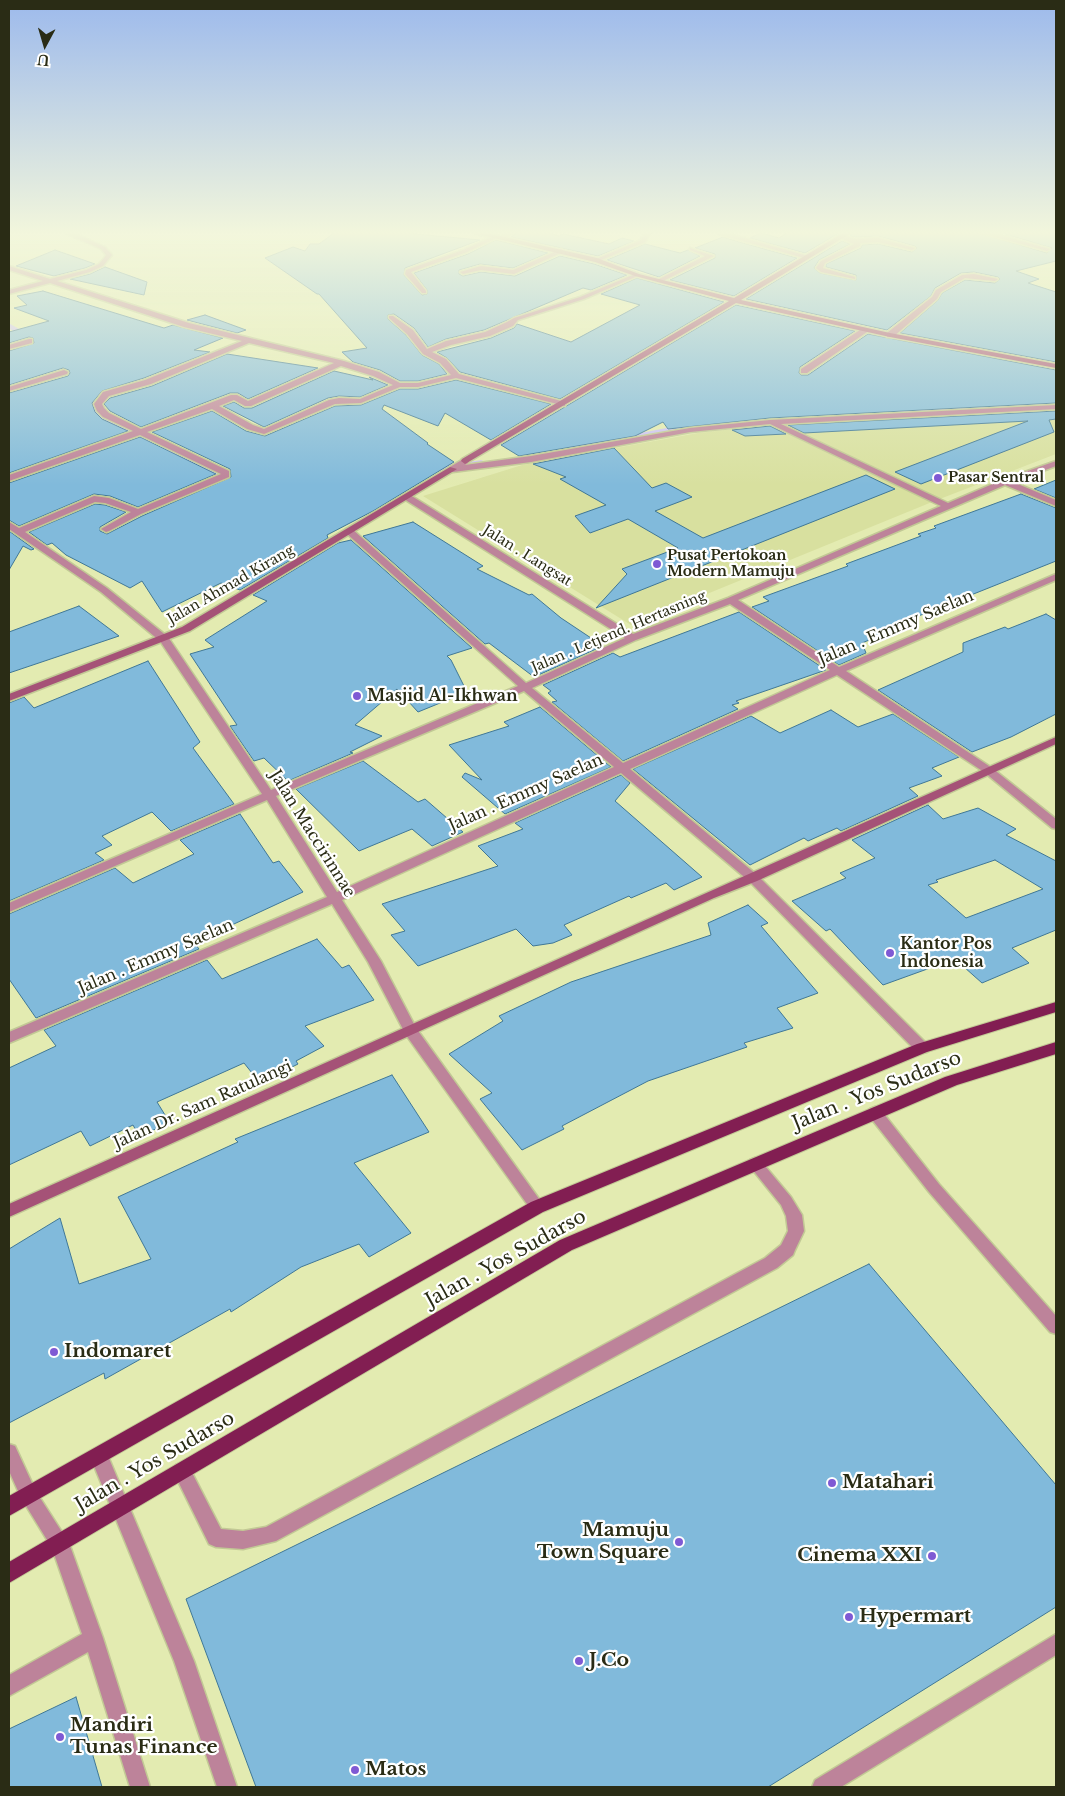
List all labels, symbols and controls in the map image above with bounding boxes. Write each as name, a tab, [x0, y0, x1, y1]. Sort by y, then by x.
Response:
north arrow	[20, 20, 70, 70]
text: U	[36, 50, 51, 70]
place label: Pasar Sentral	[948, 470, 1044, 486]
marker: Pasar Sentral	[932, 472, 944, 484]
street label: Jalan . Langsat	[479, 522, 575, 590]
street label: Jalan Ahmad Kirang	[165, 542, 297, 628]
place label: Pusat Pertokoan Modern Mamuju	[667, 548, 795, 580]
marker: Pusat Pertokoan Modern Mamuju	[651, 558, 663, 570]
street label: Jalan . Letjend. Hertasning	[529, 587, 709, 677]
street label: Jalan . Emmy Saelan	[815, 587, 977, 669]
place label: Masjid Al-Ikhwan	[367, 686, 518, 706]
marker: Masjid Al-Ikhwan	[351, 690, 363, 702]
street label: Jalan . Emmy Saelan	[446, 750, 606, 836]
street label: Jalan Maccirinnae	[265, 767, 359, 901]
street label: Jalan . Emmy Saelan	[75, 916, 237, 998]
place label: Kantor Pos Indonesia	[900, 934, 992, 972]
marker: Kantor Pos Indonesia	[884, 947, 896, 959]
street label: Jalan . Yos Sudarso	[789, 1047, 965, 1135]
street label: Jalan Dr. Sam Ratulangi	[111, 1057, 295, 1153]
street label: Jalan . Yos Sudarso	[422, 1205, 590, 1313]
place label: Indomaret	[64, 1341, 171, 1363]
marker: Indomaret	[48, 1346, 60, 1358]
street label: Jalan . Yos Sudarso	[71, 1407, 239, 1517]
place label: Matahari	[842, 1472, 934, 1494]
marker: Matahari	[826, 1477, 838, 1489]
place label: Mamuju Town Square	[537, 1520, 669, 1564]
marker: Mamuju Town Square	[673, 1536, 685, 1548]
place label: Cinema XXI	[797, 1545, 922, 1567]
marker: Cinema XXI	[926, 1550, 938, 1562]
place label: Hypermart	[859, 1606, 971, 1628]
marker: Hypermart	[843, 1611, 855, 1623]
place label: J.Co	[589, 1650, 629, 1672]
marker: J.Co	[573, 1655, 585, 1667]
place label: Mandiri Tunas Finance	[70, 1715, 218, 1759]
marker: Mandiri Tunas Finance	[54, 1731, 66, 1743]
place label: Matos	[365, 1759, 426, 1781]
marker: Matos	[349, 1764, 361, 1776]

